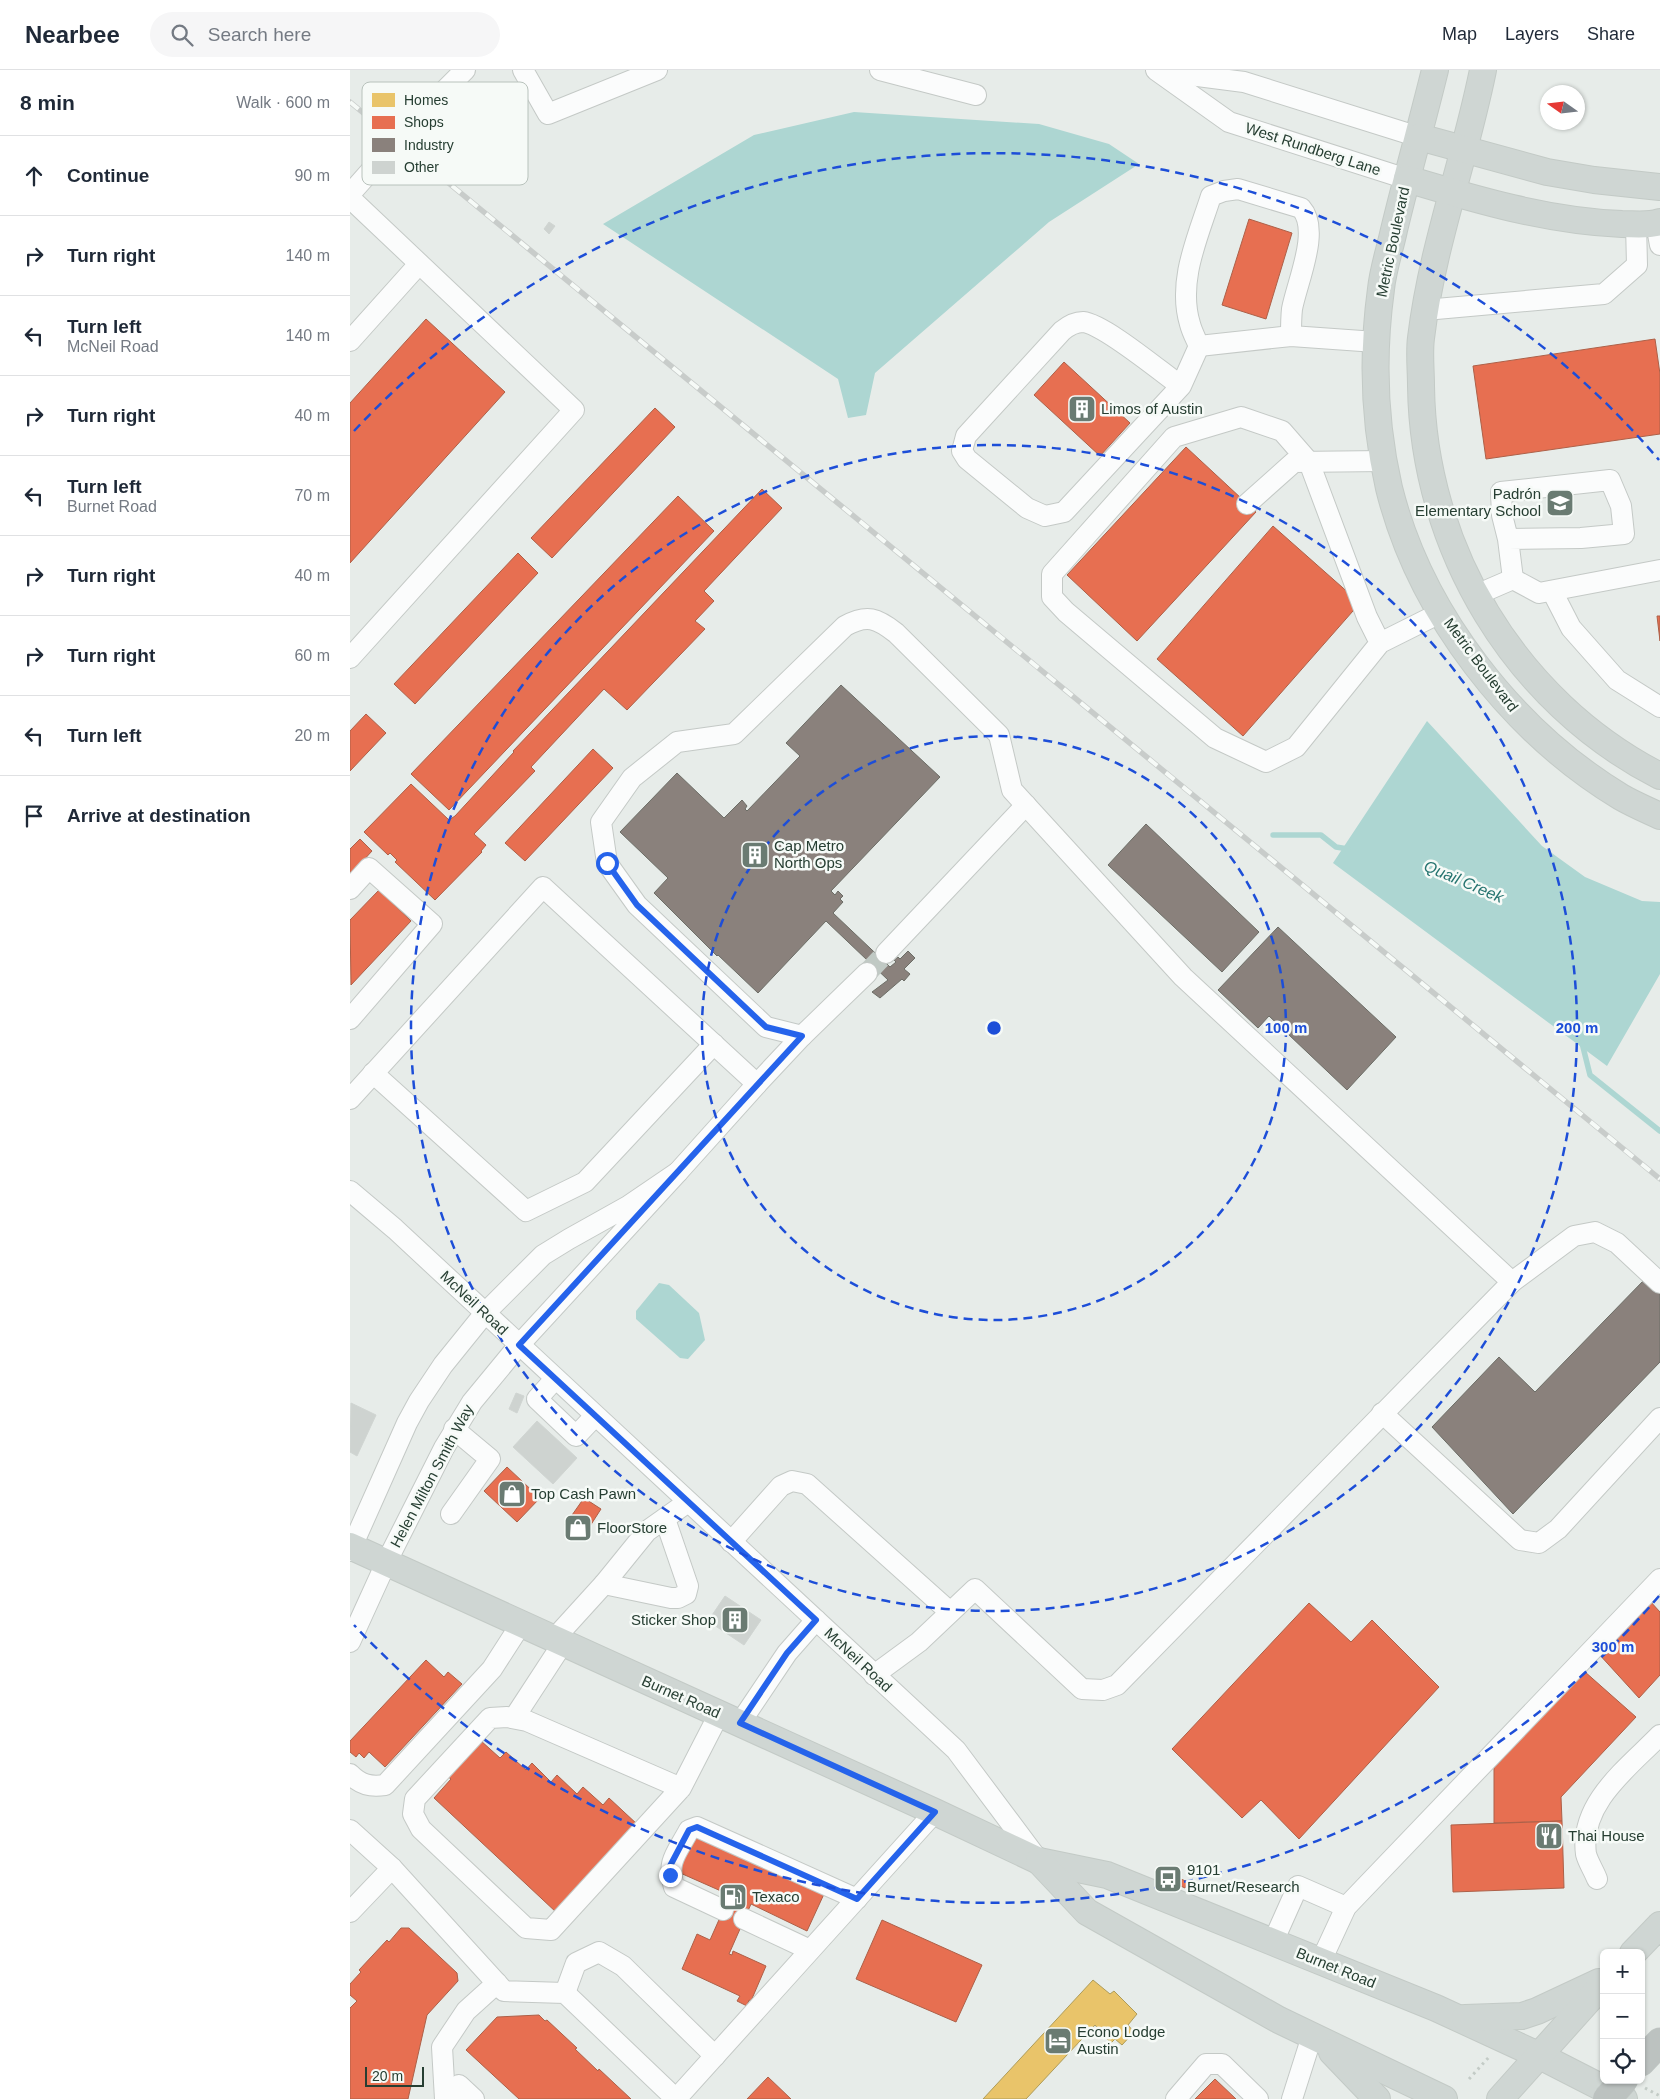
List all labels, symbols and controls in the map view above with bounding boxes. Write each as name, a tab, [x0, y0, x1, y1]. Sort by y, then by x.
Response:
search box	[150, 12, 500, 57]
text: Nearbee	[25, 21, 120, 48]
icon: search	[168, 21, 196, 49]
text: Search here	[208, 24, 311, 45]
text: Map	[1442, 24, 1477, 44]
text: Layers	[1505, 24, 1559, 44]
text: Share	[1587, 24, 1635, 44]
legend	[362, 82, 528, 185]
north arrow	[1540, 85, 1585, 130]
text: 8 min	[20, 91, 75, 114]
text: Homes	[404, 92, 448, 108]
text: Walk · 600 m	[236, 94, 330, 111]
text: Shops	[404, 114, 444, 130]
street label: West Rundberg Lane	[1243, 119, 1383, 178]
text: Industry	[404, 137, 454, 153]
text: Other	[404, 159, 439, 175]
icon: ahead	[20, 162, 48, 190]
text: Continue	[67, 165, 149, 186]
text: 90 m	[294, 167, 330, 184]
street label: Metric Boulevard	[1372, 185, 1413, 299]
icon: right	[20, 242, 48, 270]
text: Turn right	[67, 245, 155, 266]
text: 140 m	[286, 247, 330, 264]
text: Turn left	[67, 316, 142, 337]
icon: left	[20, 322, 48, 350]
text: 140 m	[286, 327, 330, 344]
text: McNeil Road	[67, 338, 159, 355]
building icon: Limos of Austin	[1067, 394, 1097, 424]
place label: Limos of Austin	[1101, 400, 1203, 417]
icon: right	[20, 402, 48, 430]
text: Turn right	[67, 405, 155, 426]
text: 40 m	[294, 407, 330, 424]
text: Turn left	[67, 476, 142, 497]
icon: left	[20, 482, 48, 510]
place label: Padrón Elementary School	[1415, 485, 1541, 519]
text: 70 m	[294, 487, 330, 504]
school or university icon: Padrón Elementary School	[1545, 488, 1575, 518]
text: Burnet Road	[67, 498, 157, 515]
icon: right	[20, 562, 48, 590]
text: Turn right	[67, 565, 155, 586]
text: 40 m	[294, 567, 330, 584]
street label: Metric Boulevard	[1441, 615, 1522, 715]
icon: right	[20, 642, 48, 670]
text: Turn right	[67, 645, 155, 666]
text: 60 m	[294, 647, 330, 664]
icon: left	[20, 722, 48, 750]
text: Turn left	[67, 725, 142, 746]
text: 20 m	[294, 727, 330, 744]
icon: arrive	[20, 802, 48, 830]
text: Arrive at destination	[67, 805, 251, 826]
place label: Cap Metro North Ops	[774, 837, 844, 871]
building icon: Cap Metro North Ops	[740, 840, 770, 870]
route start	[596, 852, 619, 875]
water label: Quail Creek	[1422, 857, 1507, 906]
centre of rings	[985, 1019, 1003, 1037]
text: 100 m	[1265, 1019, 1307, 1036]
text: 200 m	[1556, 1019, 1598, 1036]
street label: McNeil Road	[437, 1267, 512, 1338]
street label: Helen Milton Smith Way	[387, 1401, 477, 1550]
shop icon: Top Cash Pawn	[497, 1479, 527, 1509]
place label: Top Cash Pawn	[531, 1485, 636, 1502]
shop icon: FloorStore	[563, 1513, 593, 1543]
place label: FloorStore	[597, 1519, 667, 1536]
building icon: Sticker Shop	[720, 1605, 750, 1635]
place label: Sticker Shop	[631, 1611, 716, 1628]
street label: McNeil Road	[821, 1624, 896, 1695]
text: 300 m	[1592, 1638, 1634, 1655]
street label: Burnet Road	[639, 1672, 723, 1721]
restaurant icon: Thai House	[1534, 1821, 1564, 1851]
place label: Thai House	[1568, 1827, 1645, 1844]
place label: 9101 Burnet/Research	[1187, 1861, 1300, 1895]
route end	[659, 1864, 682, 1887]
bus stop icon: 9101 Burnet/Research	[1153, 1864, 1183, 1894]
fuel station icon: Texaco	[718, 1882, 748, 1912]
place label: Texaco	[752, 1888, 800, 1905]
street label: Burnet Road	[1294, 1944, 1378, 1991]
map controls	[1600, 1949, 1645, 2084]
button: +	[1600, 1949, 1645, 1994]
button: −	[1600, 1994, 1645, 2039]
place label: Econo Lodge Austin	[1077, 2023, 1165, 2057]
hotel icon: Econo Lodge Austin	[1043, 2026, 1073, 2056]
button: locate	[1600, 2039, 1645, 2084]
scale bar	[365, 2064, 424, 2087]
text: 20 m	[372, 2068, 403, 2084]

